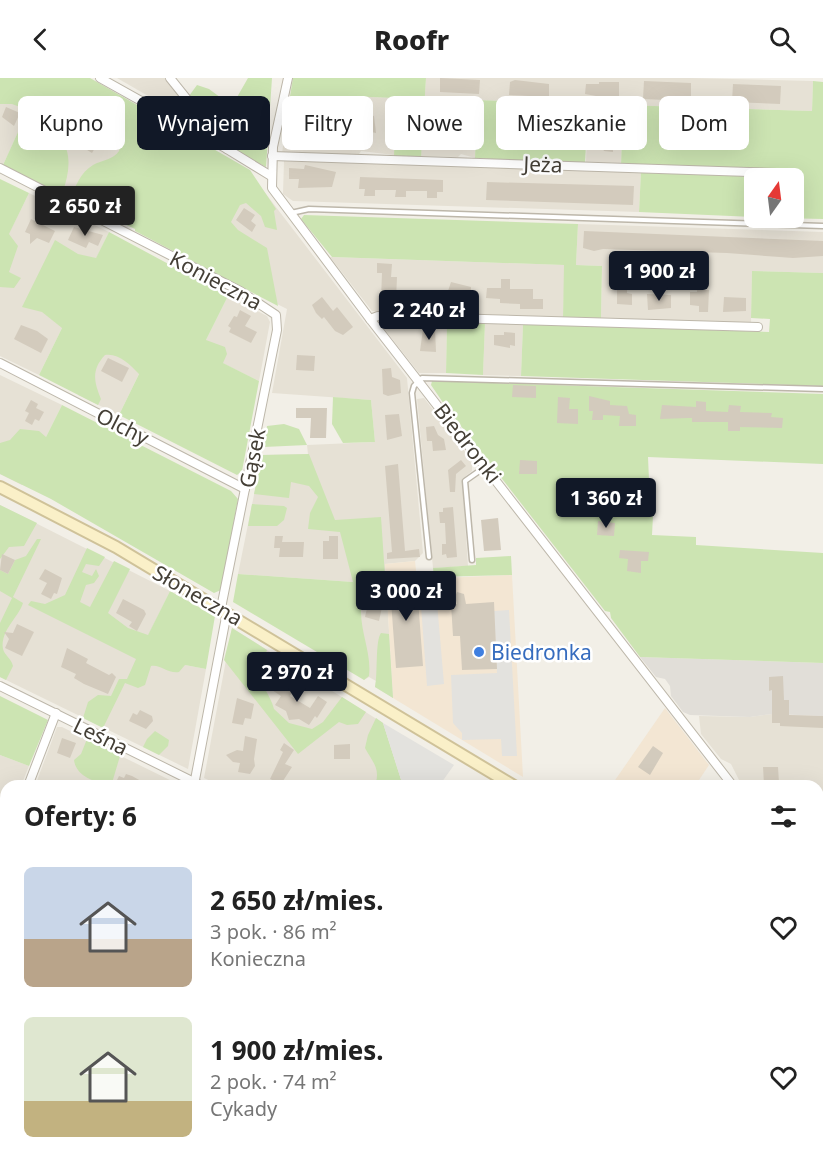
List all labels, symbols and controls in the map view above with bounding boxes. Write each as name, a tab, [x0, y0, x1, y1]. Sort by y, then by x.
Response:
text: Roofr	[374, 21, 449, 58]
icon: back	[24, 23, 57, 56]
icon: search	[766, 23, 799, 56]
chip: Kupno	[18, 96, 125, 150]
chip: Wynajem	[137, 96, 270, 150]
chip: Filtry	[282, 96, 373, 150]
chip: Nowe	[385, 96, 484, 150]
chip: Mieszkanie	[496, 96, 647, 150]
chip: Dom	[659, 96, 749, 150]
street label: Jeża	[521, 149, 563, 179]
north arrow	[744, 168, 804, 228]
map controls	[744, 168, 804, 228]
pin: 2 650 zł	[23, 186, 147, 237]
text: 2 650 zł	[49, 192, 121, 219]
street label: Konieczna	[165, 244, 267, 316]
pin: 1 900 zł	[597, 251, 721, 302]
text: 1 900 zł	[623, 257, 695, 284]
pin: 2 240 zł	[367, 290, 491, 341]
text: 2 240 zł	[393, 296, 465, 323]
street label: Biedronki	[428, 397, 508, 489]
street label: Olchy	[92, 401, 154, 451]
street label: Gąsek	[233, 425, 272, 490]
pin: 1 360 zł	[544, 478, 668, 529]
text: 1 360 zł	[570, 484, 642, 511]
street label: Słoneczna	[148, 558, 248, 632]
pin: 3 000 zł	[344, 571, 468, 622]
text: 3 000 zł	[370, 577, 442, 604]
place label: Biedronka	[491, 638, 592, 666]
marker: Biedronka	[472, 645, 486, 659]
pin: 2 970 zł	[235, 652, 359, 703]
text: 2 970 zł	[261, 658, 333, 685]
street label: Leśna	[69, 711, 133, 761]
text: Oferty: 6	[24, 798, 137, 834]
icon: filters	[767, 800, 800, 833]
text: 2 650 zł/mies.	[210, 882, 384, 918]
icon: home	[72, 891, 144, 963]
icon: heart	[767, 911, 800, 944]
text: 3 pok. · 86 m²	[210, 918, 337, 945]
text: Konieczna	[210, 945, 306, 972]
text: 1 900 zł/mies.	[210, 1032, 384, 1068]
icon: home	[72, 1041, 144, 1113]
icon: heart	[767, 1061, 800, 1094]
text: 2 pok. · 74 m²	[210, 1068, 337, 1095]
text: Cykady	[210, 1095, 277, 1122]

